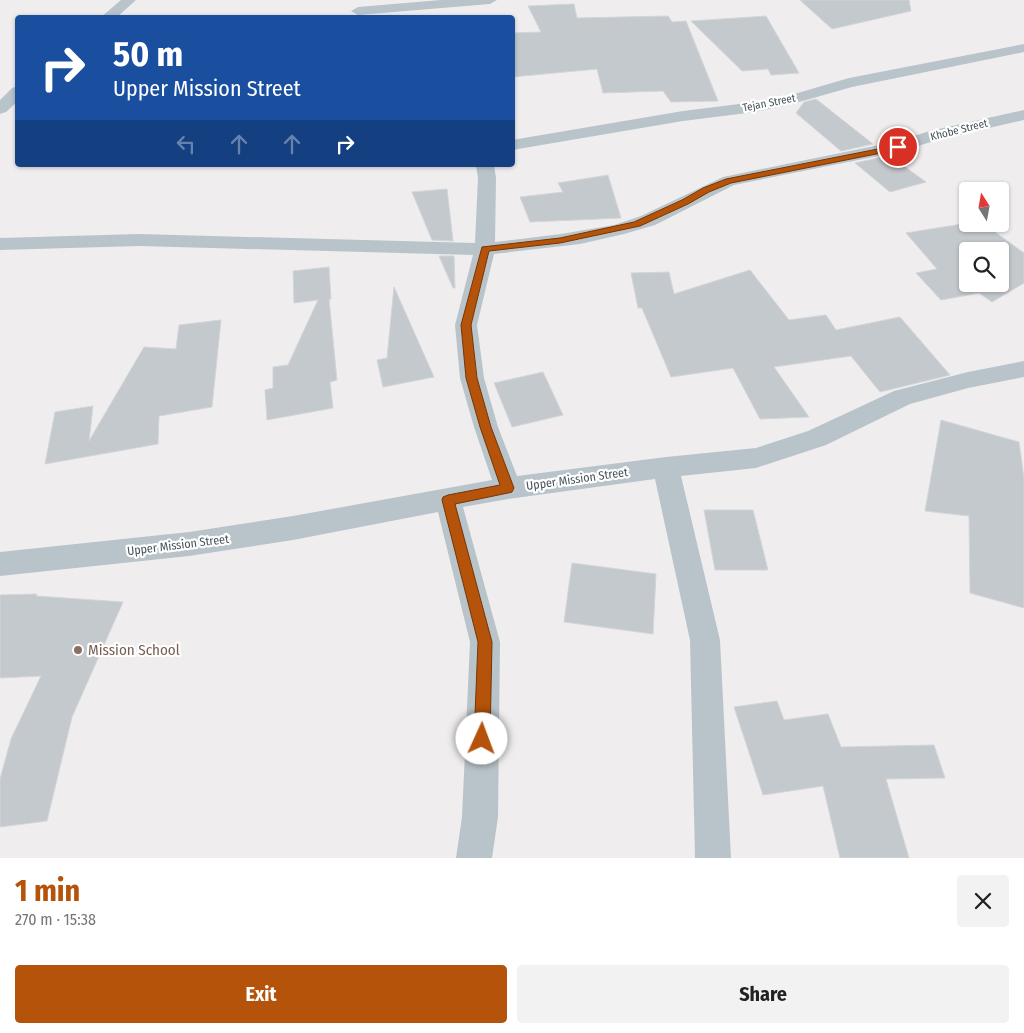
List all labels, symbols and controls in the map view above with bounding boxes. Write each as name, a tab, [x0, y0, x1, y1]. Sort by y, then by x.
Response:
text: 50 m	[113, 33, 183, 75]
icon: right	[30, 35, 95, 100]
text: Upper Mission Street	[113, 75, 301, 102]
street label: Tejan Street	[741, 91, 797, 114]
street label: Khobe Street	[929, 117, 989, 143]
pin	[877, 126, 919, 168]
icon: left	[172, 130, 200, 158]
icon: ahead	[225, 130, 253, 158]
icon: ahead	[278, 130, 306, 158]
icon: right	[331, 130, 359, 158]
icon: arrive	[884, 133, 912, 161]
north arrow	[959, 182, 1009, 232]
map controls	[959, 182, 1009, 292]
button: search	[959, 242, 1009, 292]
street label: Upper Mission Street	[525, 465, 629, 493]
street label: Upper Mission Street	[126, 532, 230, 558]
place label: Mission School	[88, 641, 180, 659]
marker: Mission School	[72, 644, 84, 656]
position arrow	[455, 712, 507, 764]
text: 1 min	[15, 873, 80, 909]
button: close	[957, 875, 1009, 927]
text: 270 m · 15:38	[15, 910, 96, 929]
button: Exit	[15, 965, 507, 1023]
button: Share	[517, 965, 1009, 1023]

